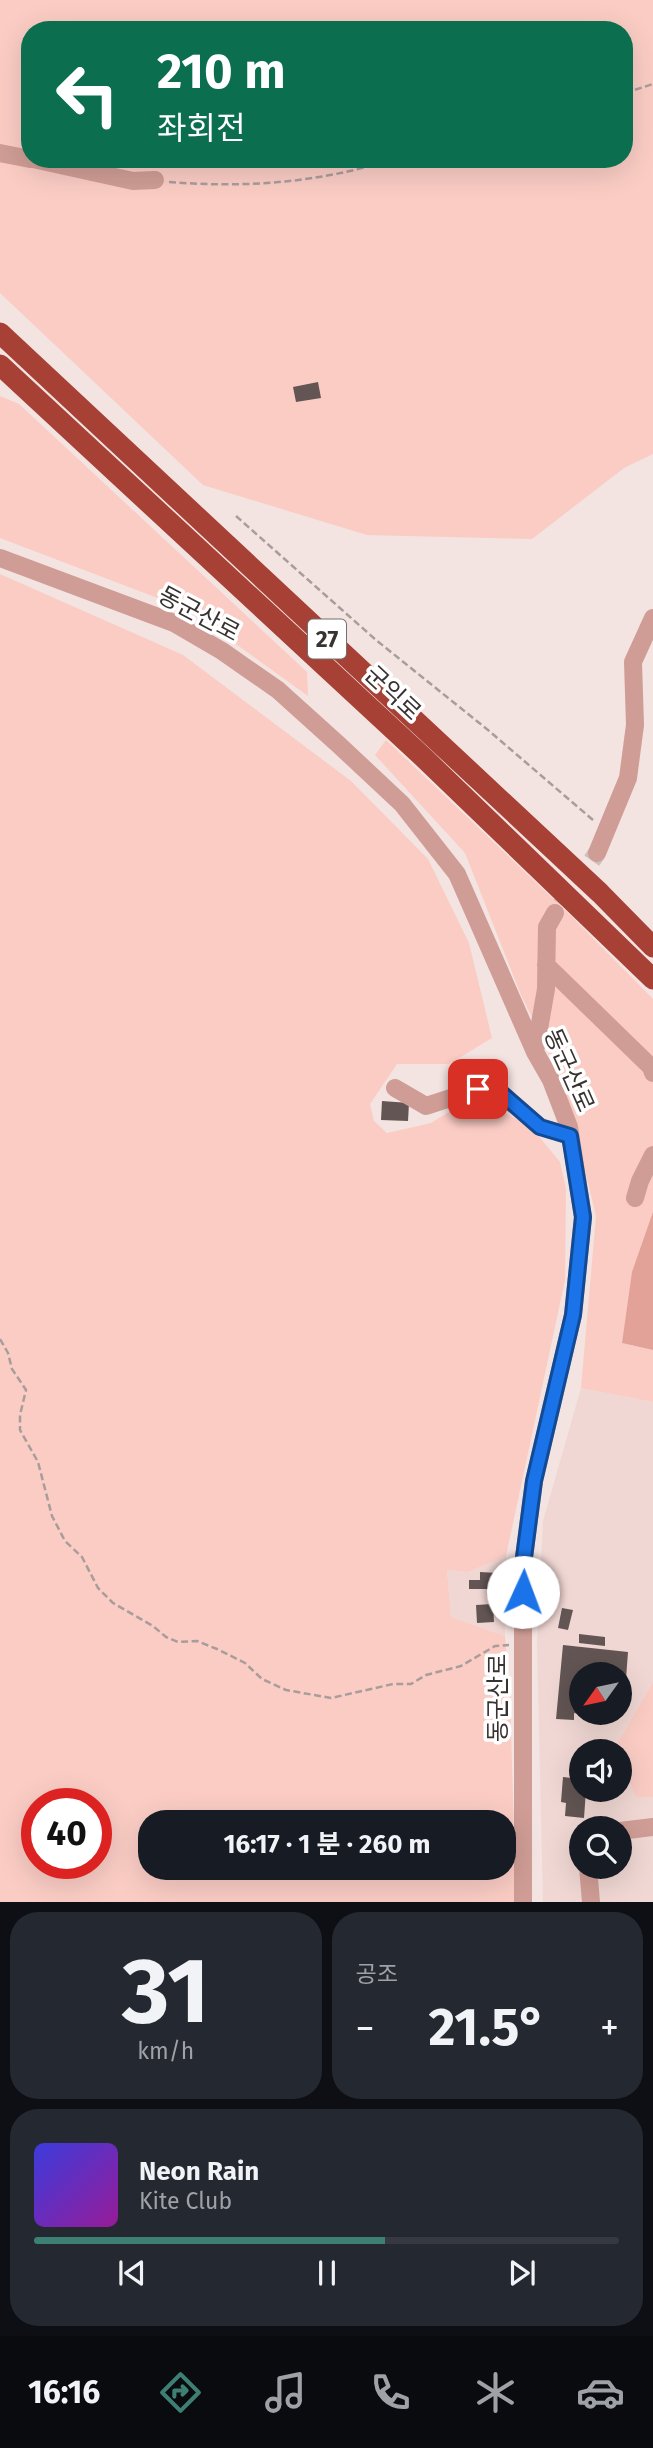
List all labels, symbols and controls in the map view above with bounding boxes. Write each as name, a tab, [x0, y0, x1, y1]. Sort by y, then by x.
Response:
text: 210 m	[157, 42, 286, 101]
icon: left	[42, 49, 133, 140]
text: 좌회전	[157, 109, 245, 147]
street label: 동군산로	[153, 581, 245, 647]
road number: 27	[308, 620, 346, 659]
street label: 군익로	[359, 660, 427, 726]
street label: 동군산로	[538, 1024, 600, 1116]
pin	[448, 1059, 508, 1119]
icon: arrive	[459, 1070, 497, 1108]
position arrow	[486, 1555, 560, 1629]
street label: 동군산로	[484, 1654, 512, 1742]
north arrow	[569, 1662, 632, 1726]
map controls	[569, 1662, 632, 1879]
button: sound	[569, 1739, 632, 1802]
speed limit sign: 40	[21, 1788, 112, 1879]
button: search	[569, 1816, 632, 1879]
text: 16:17 · 1 분 · 260 m	[223, 1829, 431, 1860]
text: 31	[122, 1937, 210, 2046]
text: 공조	[356, 1960, 398, 1988]
text: 21.5°	[429, 1996, 546, 2059]
text: −	[356, 2005, 375, 2051]
text: +	[600, 2005, 619, 2051]
text: km/h	[137, 2037, 194, 2065]
text: Neon Rain	[139, 2156, 259, 2187]
text: Kite Club	[139, 2187, 232, 2215]
icon: previous	[113, 2254, 151, 2292]
icon: pause	[308, 2254, 346, 2292]
icon: next	[503, 2254, 541, 2292]
icon: directions	[156, 2368, 205, 2417]
icon: music	[261, 2368, 310, 2417]
icon: phone	[366, 2368, 415, 2417]
icon: climate	[471, 2368, 520, 2417]
icon: car	[576, 2368, 625, 2417]
text: 16:16	[28, 2373, 100, 2411]

